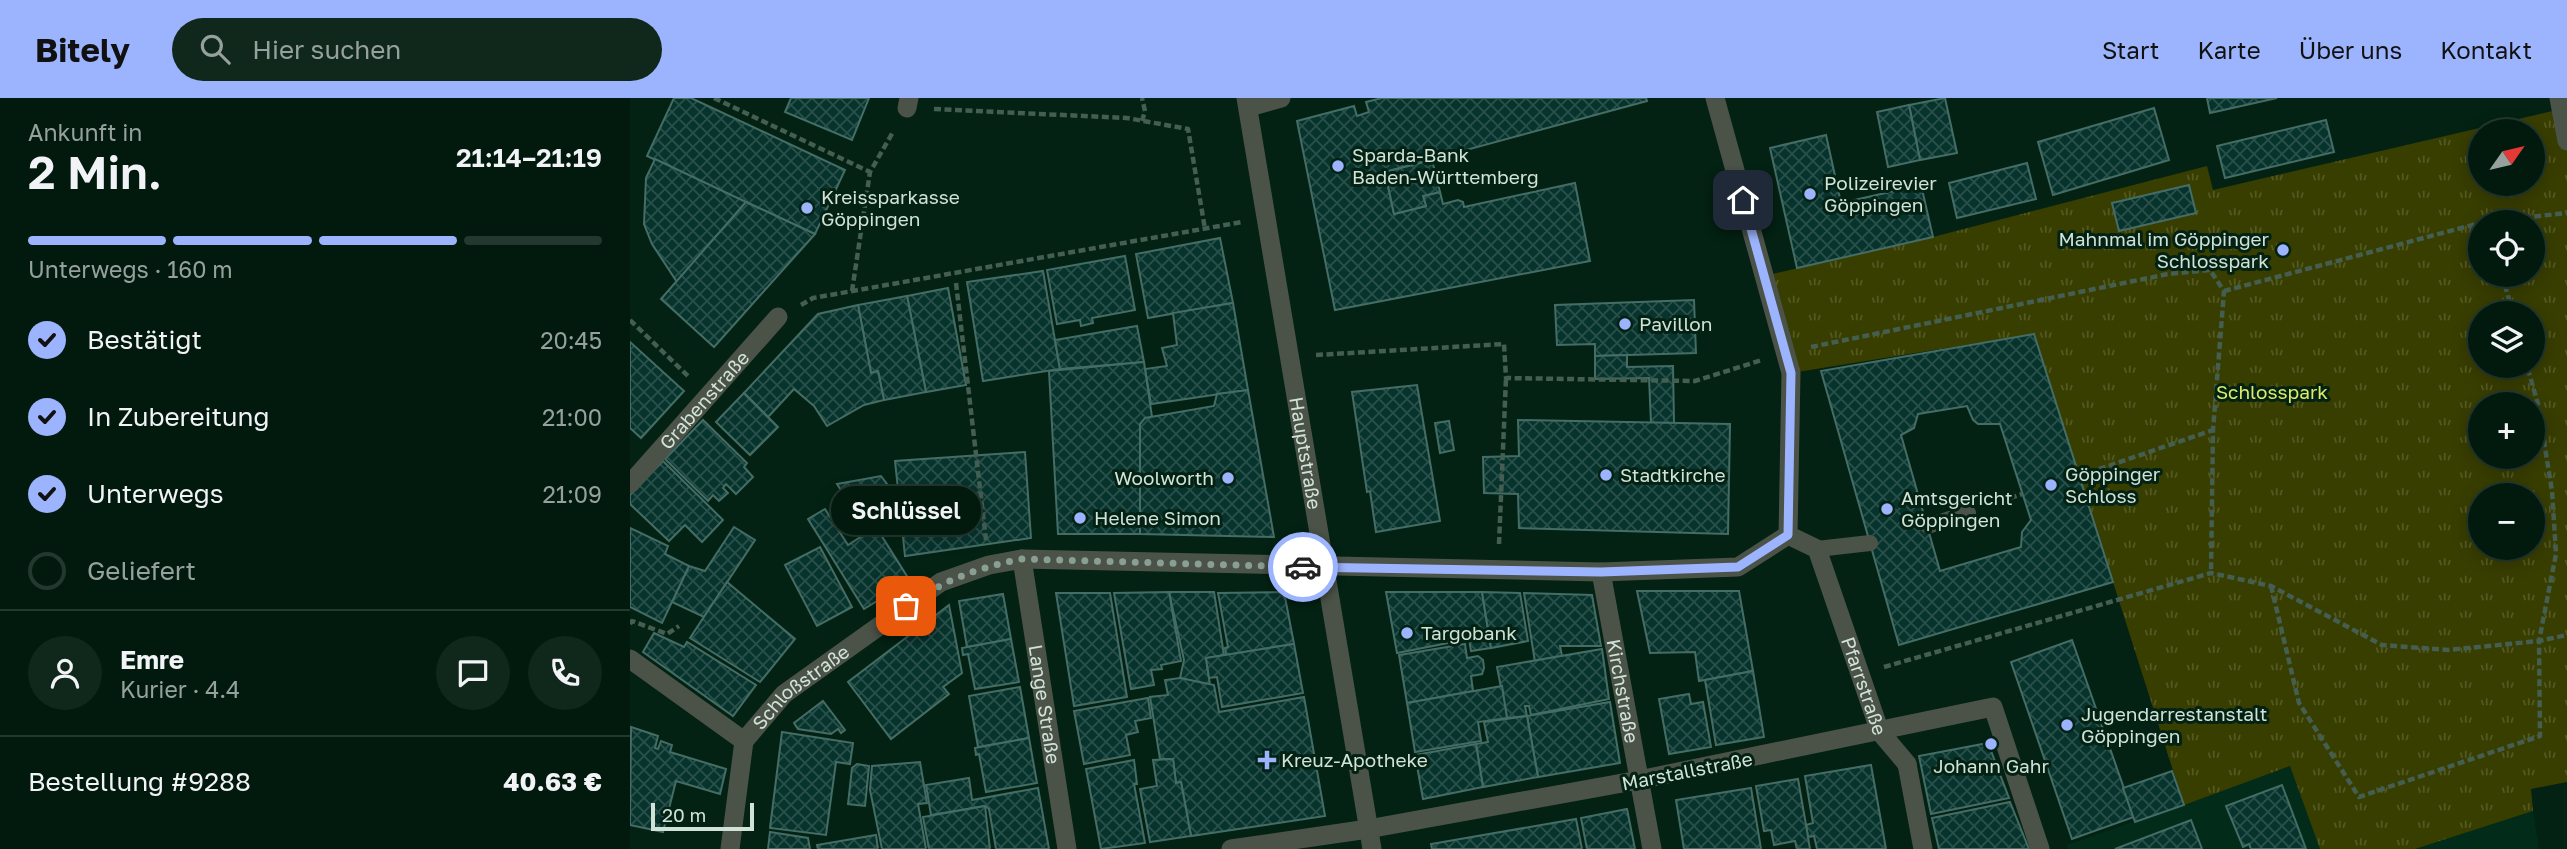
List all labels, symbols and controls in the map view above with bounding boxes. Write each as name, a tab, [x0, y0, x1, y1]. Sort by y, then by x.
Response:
search box	[172, 18, 662, 81]
text: Bitely	[35, 30, 130, 69]
icon: search	[196, 30, 234, 68]
text: Hier suchen	[252, 34, 401, 65]
text: Start	[2102, 35, 2159, 64]
text: Karte	[2197, 35, 2261, 64]
text: Über uns	[2299, 35, 2402, 64]
text: Kontakt	[2440, 35, 2532, 64]
text: Ankunft in	[28, 118, 143, 146]
north arrow	[2468, 119, 2544, 196]
map controls	[2468, 119, 2545, 560]
text: 21:14–21:19	[456, 142, 602, 173]
place label: Sparda-Bank Baden-Württemberg	[1352, 143, 1539, 188]
text: 2 Min.	[28, 144, 162, 199]
marker: Sparda-Bank Baden-Württemberg	[1330, 158, 1346, 174]
pin	[1713, 170, 1773, 230]
place label: Polizeirevier Göppingen	[1824, 171, 1937, 216]
icon: home	[1724, 181, 1762, 219]
place label: Kreissparkasse Göppingen	[821, 185, 960, 230]
marker: Polizeirevier Göppingen	[1802, 186, 1818, 202]
marker: Kreissparkasse Göppingen	[799, 200, 815, 216]
button: locate	[2468, 210, 2545, 287]
place label: Mahnmal im Göppinger Schlosspark	[2058, 227, 2270, 272]
marker: Mahnmal im Göppinger Schlosspark	[2275, 242, 2291, 258]
text: Unterwegs · 160 m	[28, 255, 233, 283]
button: layers	[2468, 301, 2545, 378]
place label: Pavillon	[1639, 312, 1712, 335]
marker: Pavillon	[1617, 316, 1633, 332]
icon: check	[28, 321, 66, 359]
text: Bestätigt	[87, 324, 202, 355]
text: 20:45	[540, 326, 602, 354]
street label: Grabenstraße	[654, 346, 753, 454]
park label: Schlosspark	[2216, 380, 2328, 403]
button: +	[2468, 392, 2545, 469]
street label: Hauptstraße	[1285, 395, 1327, 511]
icon: check	[28, 398, 66, 436]
text: In Zubereitung	[87, 401, 270, 432]
text: 21:00	[542, 403, 602, 431]
place label: Göppinger Schloss	[2065, 462, 2161, 507]
place label: Stadtkirche	[1620, 463, 1726, 486]
place label: Woolworth	[1114, 466, 1214, 489]
marker: Stadtkirche	[1598, 467, 1614, 483]
marker: Woolworth	[1220, 470, 1236, 486]
icon: check	[28, 475, 66, 513]
marker: Göppinger Schloss	[2043, 477, 2059, 493]
text: Unterwegs	[87, 478, 224, 509]
text: 21:09	[542, 480, 602, 508]
button: −	[2468, 483, 2545, 560]
place label: Amtsgericht Göppingen	[1901, 486, 2013, 531]
callout: Schlüssel	[831, 487, 981, 536]
text: Schlüssel	[851, 496, 961, 524]
marker: Amtsgericht Göppingen	[1879, 501, 1895, 517]
place label: Helene Simon	[1094, 506, 1221, 529]
marker: Helene Simon	[1072, 510, 1088, 526]
courier	[1268, 532, 1338, 602]
icon: car	[1284, 548, 1322, 586]
text: Geliefert	[87, 555, 196, 586]
pin	[876, 576, 936, 636]
icon: bag	[887, 587, 925, 625]
place label: Targobank	[1421, 621, 1517, 644]
marker: Targobank	[1399, 625, 1415, 641]
street label: Pfarrstraße	[1837, 634, 1892, 738]
button: person	[28, 636, 102, 710]
button: chat	[436, 636, 510, 710]
button: phone	[528, 636, 602, 710]
street label: Kirchstraße	[1603, 637, 1644, 745]
street label: Schloßstraße	[747, 639, 853, 734]
street label: Lange Straße	[1024, 643, 1066, 765]
text: Emre	[120, 644, 184, 675]
text: Kurier · 4.4	[120, 675, 240, 703]
place label: Jugendarrestanstalt Göppingen	[2081, 702, 2267, 747]
marker: Jugendarrestanstalt Göppingen	[2059, 717, 2075, 733]
marker: Johann Gahr	[1983, 736, 1999, 752]
street label: Marstallstraße	[1620, 747, 1754, 794]
place label: Kreuz-Apotheke	[1281, 748, 1428, 771]
marker: Kreuz-Apotheke	[1259, 752, 1275, 768]
place label: Johann Gahr	[1933, 754, 2049, 777]
text: Bestellung #9288	[28, 766, 251, 797]
text: 40.63 €	[503, 766, 602, 797]
scale bar	[651, 800, 754, 832]
text: 20 m	[662, 803, 706, 826]

